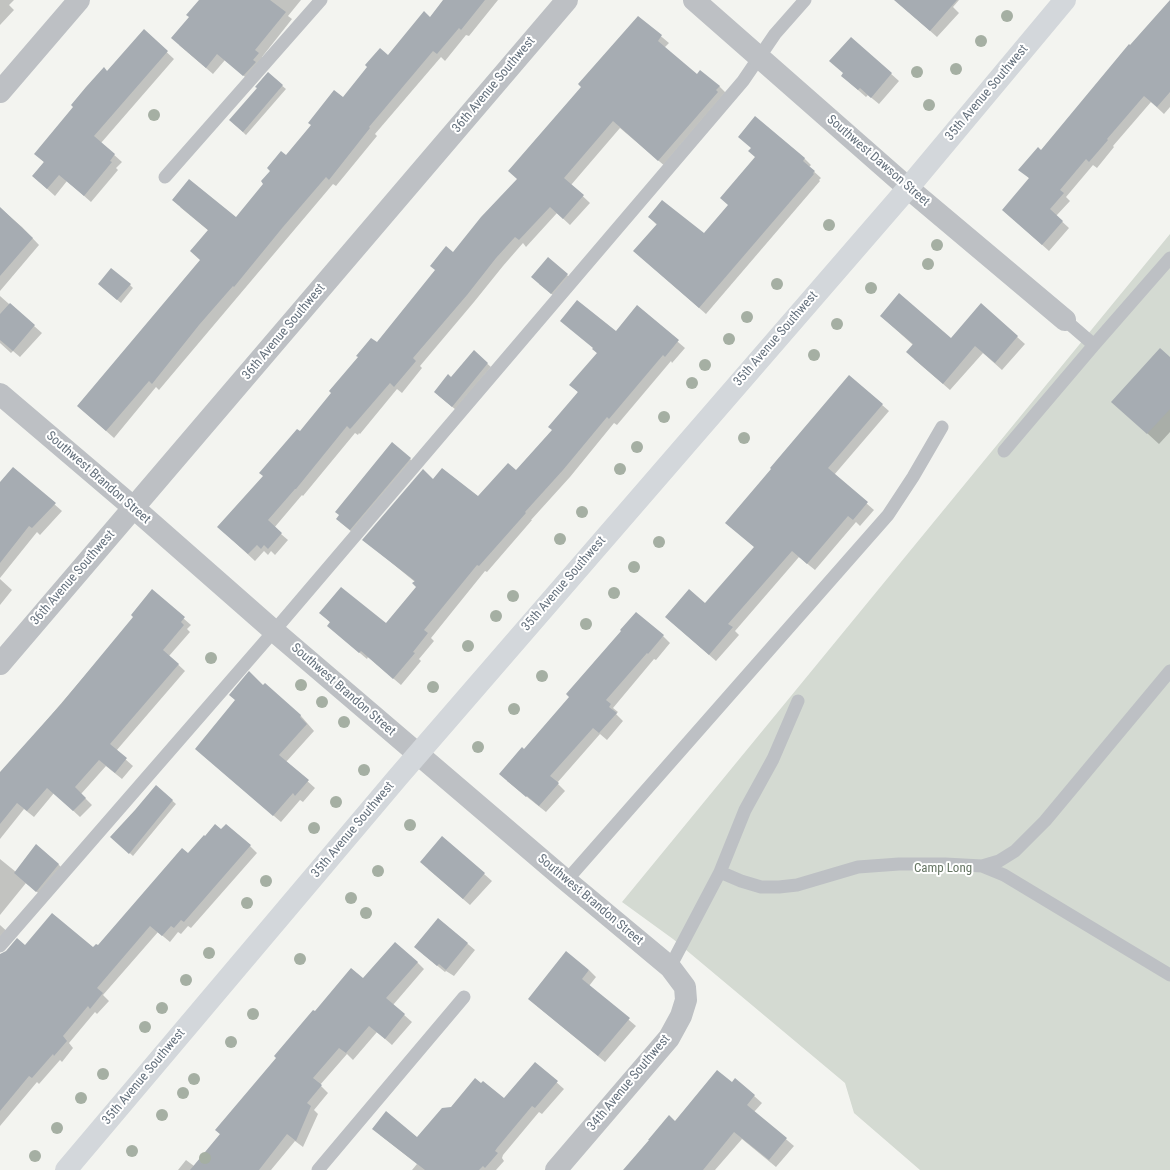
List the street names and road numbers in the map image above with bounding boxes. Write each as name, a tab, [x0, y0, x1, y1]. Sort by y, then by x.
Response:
street label: 36th Avenue Southwest	[449, 34, 539, 136]
street label: 35th Avenue Southwest	[942, 42, 1032, 144]
street label: Southwest Dawson Street	[823, 112, 933, 210]
street label: 36th Avenue Southwest	[239, 281, 329, 383]
street label: 35th Avenue Southwest	[731, 288, 821, 390]
street label: Southwest Brandon Street	[43, 428, 153, 528]
street label: 36th Avenue Southwest	[28, 527, 118, 629]
street label: 35th Avenue Southwest	[519, 533, 609, 635]
street label: Southwest Brandon Street	[288, 640, 398, 740]
street label: 35th Avenue Southwest	[308, 779, 398, 881]
street label: Southwest Brandon Street	[534, 851, 646, 949]
street label: 35th Avenue Southwest	[99, 1026, 189, 1128]
street label: 34th Avenue Southwest	[584, 1032, 674, 1134]

